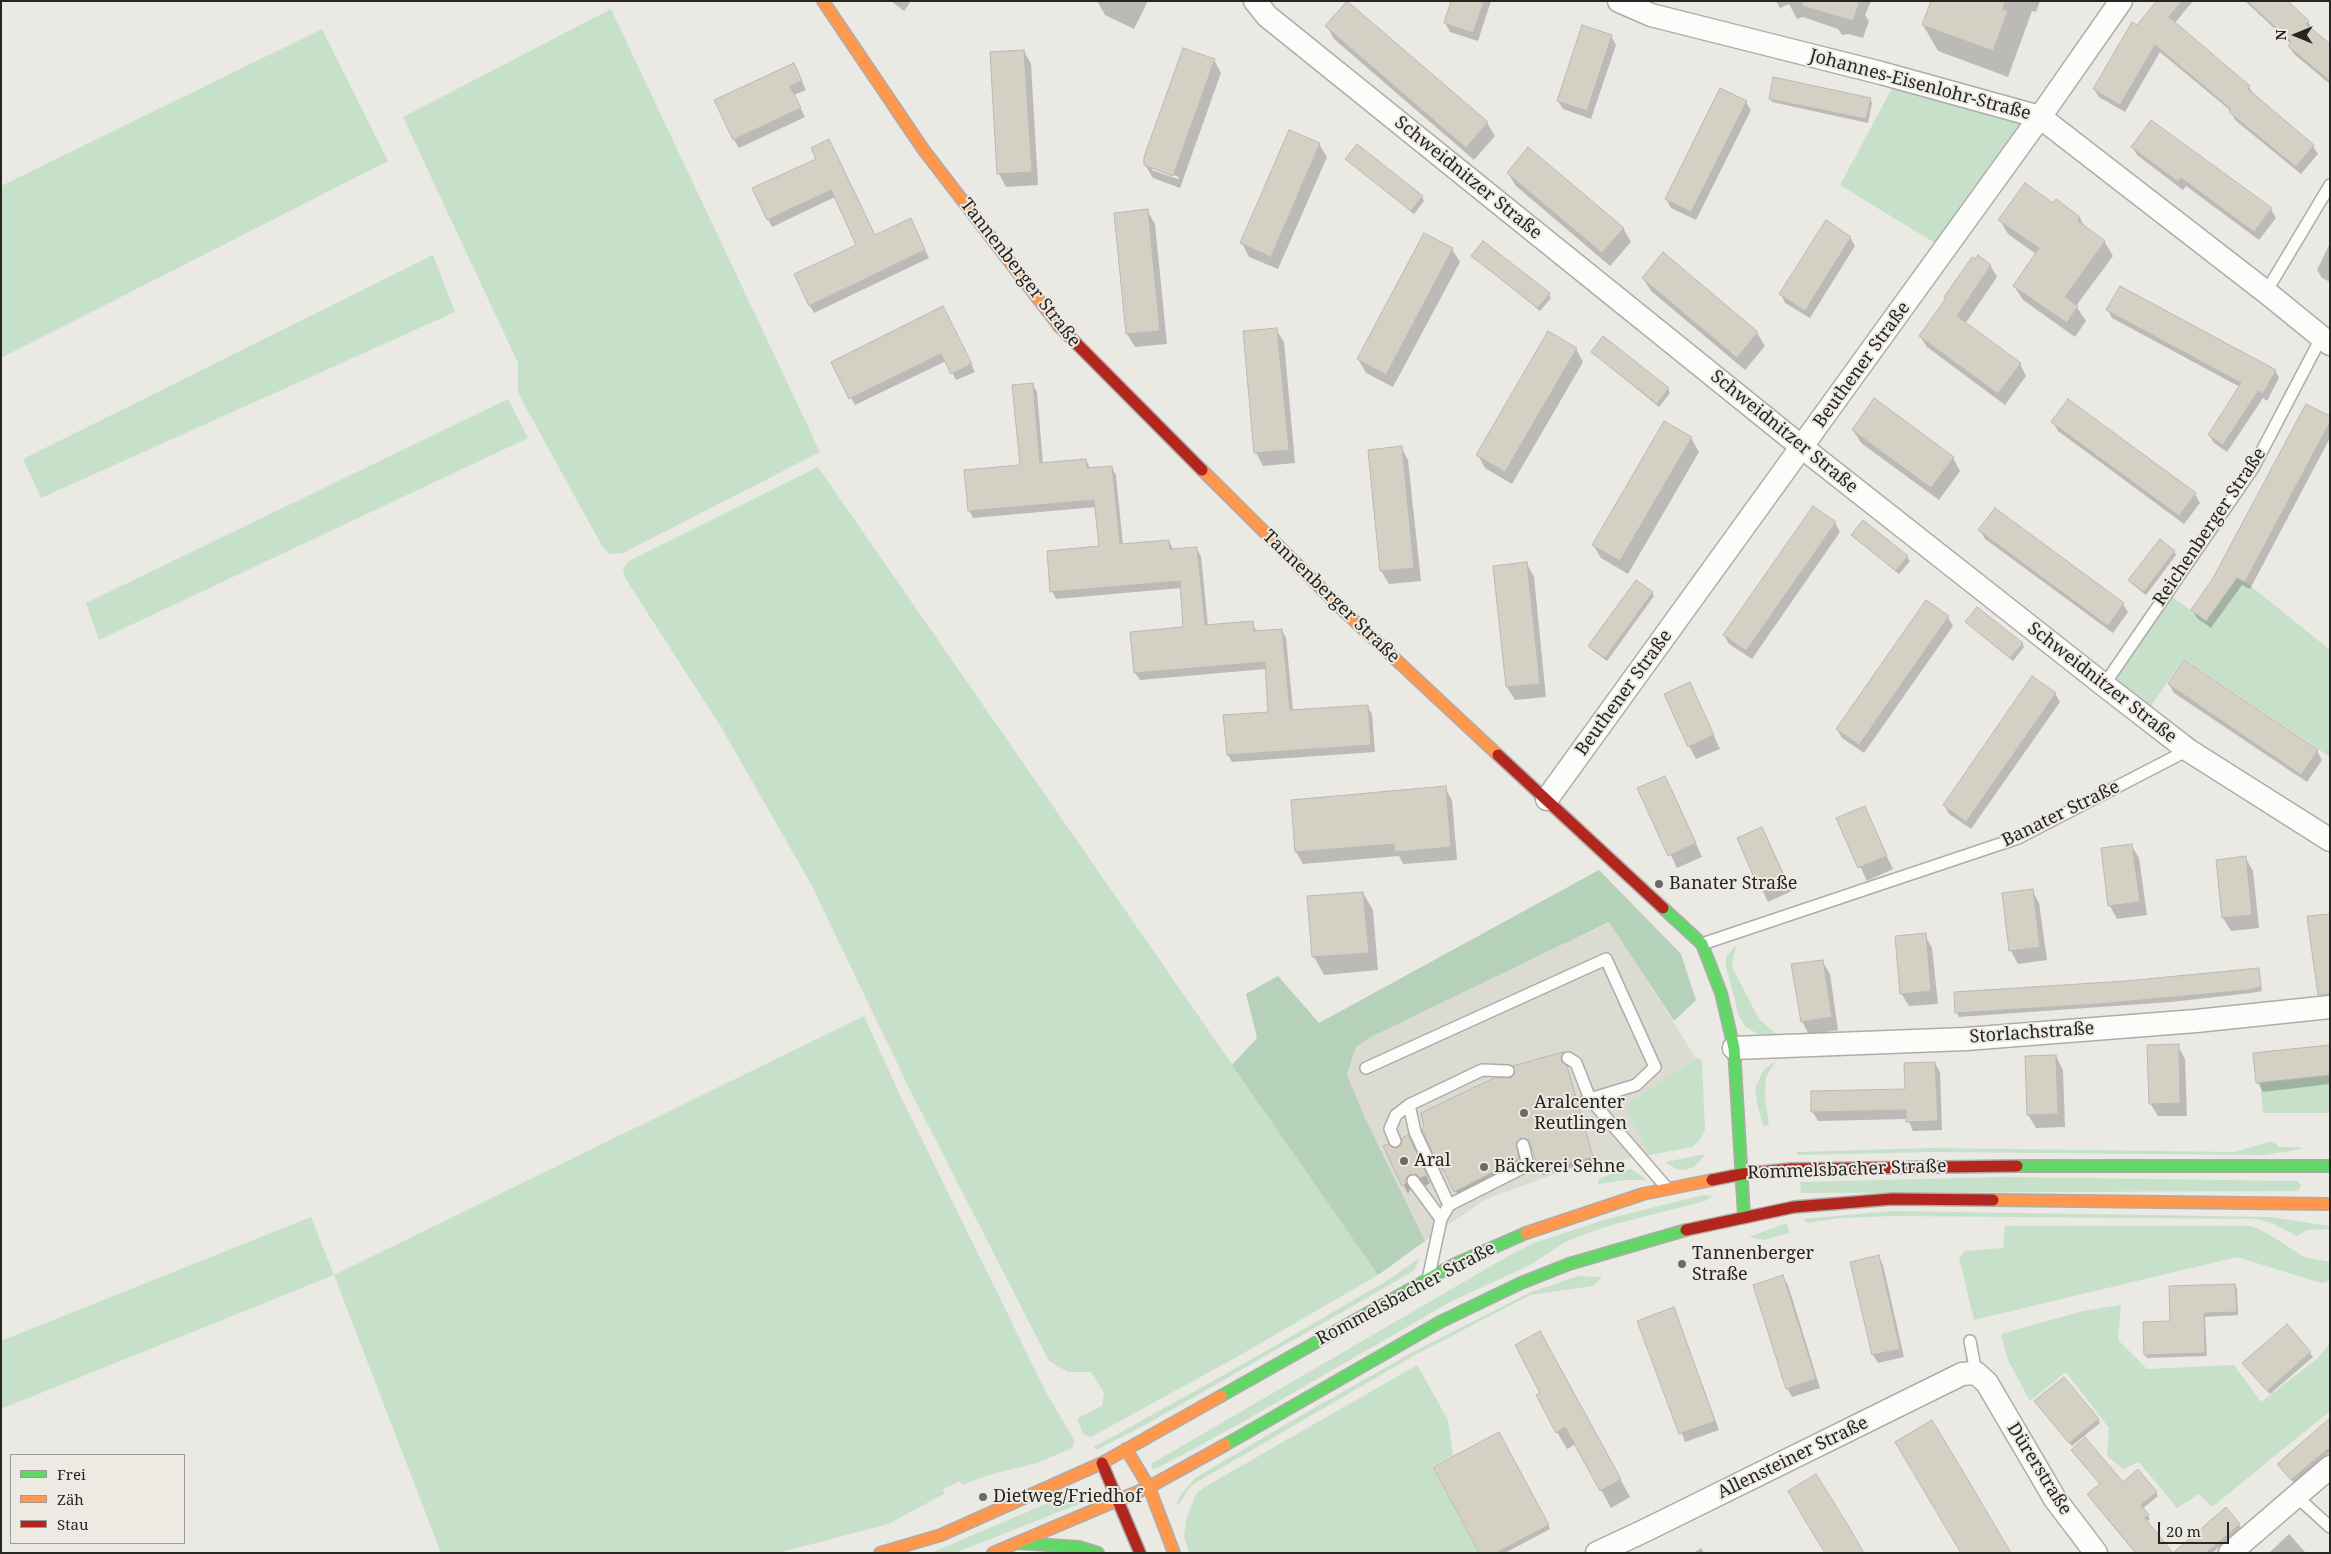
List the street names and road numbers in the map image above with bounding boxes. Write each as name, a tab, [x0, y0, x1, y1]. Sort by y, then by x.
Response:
street label: Johannes-Eisenlohr-Straße	[1807, 45, 2033, 125]
street label: Schweidnitzer Straße	[1390, 112, 1546, 244]
street label: Tannenberger Straße	[955, 194, 1085, 352]
street label: Beuthener Straße	[1809, 298, 1915, 432]
street label: Schweidnitzer Straße	[1706, 366, 1862, 498]
street label: Reichenberger Straße	[2149, 444, 2271, 610]
street label: Tannenberger Straße	[1258, 526, 1404, 668]
street label: Schweidnitzer Straße	[2023, 618, 2181, 748]
street label: Beuthener Straße	[1571, 626, 1677, 760]
street label: Banater Straße	[1999, 776, 2123, 852]
street label: Storlachstraße	[1969, 1018, 2095, 1048]
street label: Rommelsbacher Straße	[1747, 1156, 1947, 1184]
street label: Rommelsbacher Straße	[1313, 1238, 1499, 1350]
street label: Allensteiner Straße	[1714, 1412, 1872, 1504]
street label: Dürerstraße	[2002, 1419, 2076, 1519]

